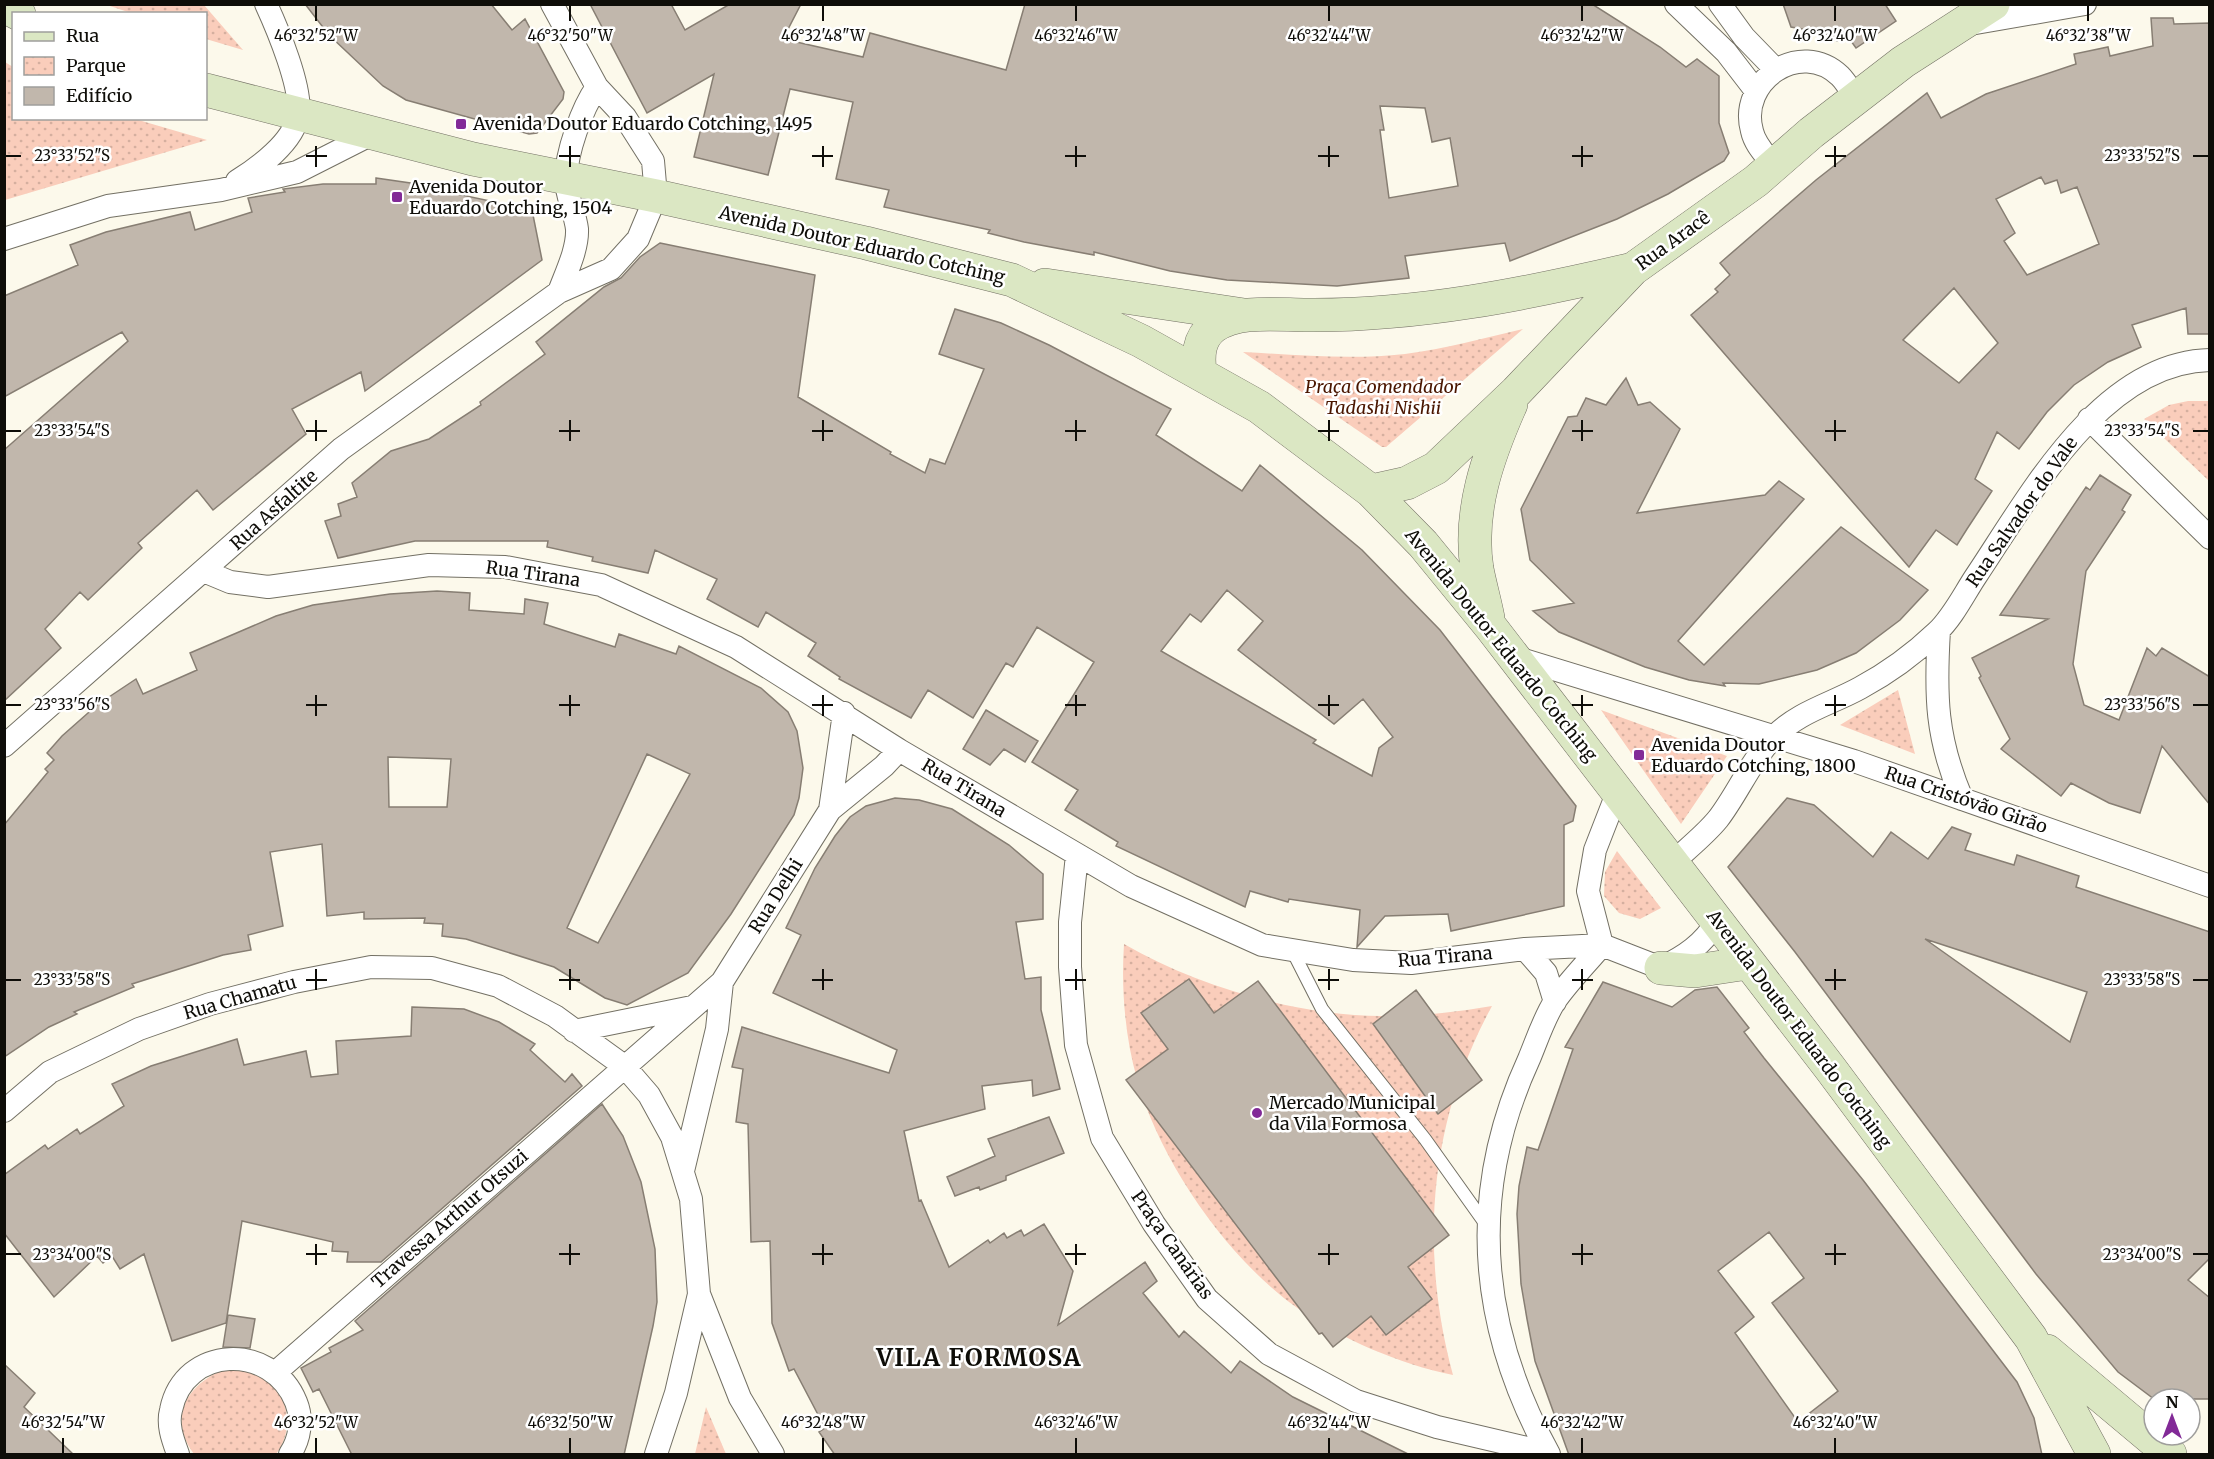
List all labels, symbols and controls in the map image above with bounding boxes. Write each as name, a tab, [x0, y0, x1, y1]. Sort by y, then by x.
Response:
legend	[12, 12, 207, 120]
text: Rua	[66, 24, 100, 47]
text: 46°32'52"W	[274, 26, 359, 45]
text: 46°32'50"W	[527, 26, 614, 45]
text: 46°32'48"W	[781, 26, 866, 45]
text: 46°32'46"W	[1034, 26, 1119, 45]
text: 46°32'44"W	[1288, 26, 1372, 45]
text: 46°32'42"W	[1541, 26, 1625, 45]
text: 46°32'40"W	[1793, 26, 1878, 45]
text: 46°32'38"W	[2046, 26, 2131, 45]
text: Parque	[66, 54, 126, 77]
text: Edifício	[66, 84, 132, 107]
place label: Avenida Doutor Eduardo Cotching, 1495	[472, 112, 813, 135]
marker: Avenida Doutor Eduardo Cotching, 1495	[454, 117, 468, 131]
text: 23°33'52"S	[34, 146, 110, 165]
text: 23°33'52"S	[2104, 146, 2180, 165]
place label: Avenida Doutor Eduardo Cotching, 1504	[408, 175, 612, 219]
marker: Avenida Doutor Eduardo Cotching, 1504	[390, 190, 404, 204]
street label: Avenida Doutor Eduardo Cotching	[716, 200, 1008, 289]
street label: Rua Aracê	[1631, 206, 1714, 275]
park label: Praça Comendador Tadashi Nishii	[1305, 375, 1462, 419]
text: 23°33'54"S	[34, 421, 110, 440]
text: 23°33'54"S	[2104, 421, 2180, 440]
street label: Rua Salvador do Vale	[1961, 432, 2082, 591]
street label: Rua Asfaltite	[225, 464, 322, 555]
street label: Avenida Doutor Eduardo Cotching	[1400, 523, 1603, 766]
street label: Rua Tirana	[484, 556, 582, 592]
text: 23°33'56"S	[34, 695, 110, 714]
text: 23°33'56"S	[2104, 695, 2180, 714]
place label: Avenida Doutor Eduardo Cotching, 1800	[1650, 733, 1856, 777]
marker: Avenida Doutor Eduardo Cotching, 1800	[1632, 748, 1646, 762]
street label: Rua Tirana	[918, 753, 1011, 822]
street label: Rua Cristóvão Girão	[1882, 761, 2050, 838]
street label: Rua Delhi	[744, 854, 808, 937]
street label: Avenida Doutor Eduardo Cotching	[1701, 904, 1897, 1153]
street label: Rua Tirana	[1397, 941, 1494, 972]
text: 23°33'58"S	[34, 970, 110, 989]
street label: Rua Chamatu	[181, 970, 299, 1025]
text: 23°33'58"S	[2104, 970, 2180, 989]
place label: Mercado Municipal da Vila Formosa	[1269, 1091, 1436, 1135]
marker: Mercado Municipal da Vila Formosa	[1250, 1106, 1264, 1120]
street label: Travessa Arthur Otsuzi	[367, 1144, 533, 1293]
street label: Praça Canárias	[1126, 1186, 1219, 1304]
text: 23°34'00"S	[33, 1245, 111, 1264]
text: 23°34'00"S	[2103, 1245, 2181, 1264]
district label: VILA FORMOSA	[875, 1342, 1082, 1373]
north arrow	[2142, 1387, 2202, 1447]
text: N	[2166, 1392, 2179, 1412]
text: 46°32'54"W	[21, 1413, 106, 1432]
text: 46°32'52"W	[274, 1413, 359, 1432]
text: 46°32'50"W	[527, 1413, 614, 1432]
text: 46°32'48"W	[781, 1413, 866, 1432]
text: 46°32'46"W	[1034, 1413, 1119, 1432]
text: 46°32'44"W	[1288, 1413, 1372, 1432]
text: 46°32'42"W	[1541, 1413, 1625, 1432]
text: 46°32'40"W	[1793, 1413, 1878, 1432]

